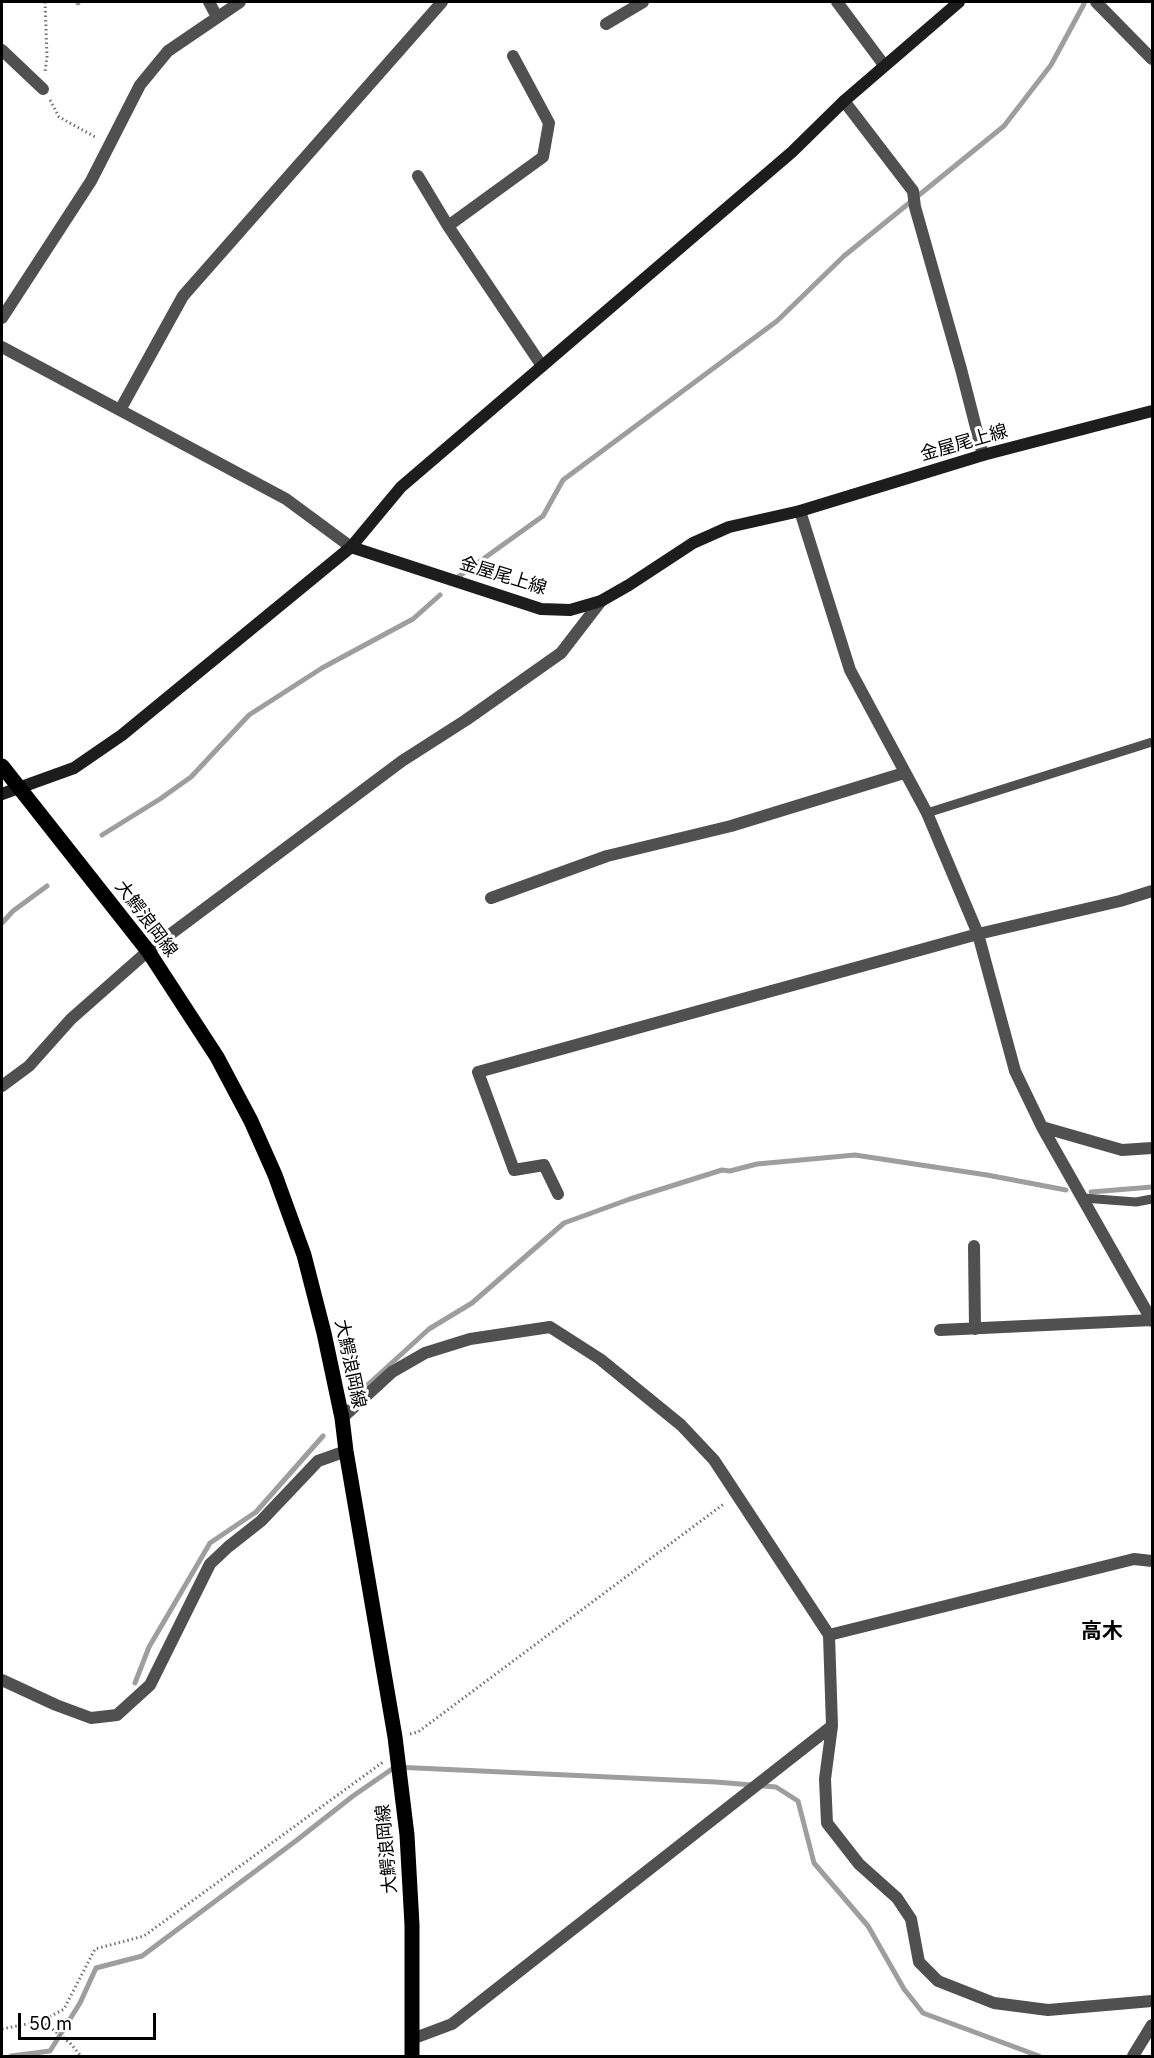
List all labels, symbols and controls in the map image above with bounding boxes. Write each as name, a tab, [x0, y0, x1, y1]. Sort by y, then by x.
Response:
street label: 金屋尾上線	[918, 420, 1010, 466]
street label: 金屋尾上線	[457, 553, 549, 599]
street label: 大鰐浪岡線	[110, 877, 182, 961]
street label: 大鰐浪岡線	[330, 1318, 370, 1410]
district label: 高木	[1081, 1619, 1123, 1645]
street label: 大鰐浪岡線	[372, 1803, 402, 1895]
scale bar	[21, 2001, 159, 2039]
text: 50 m	[29, 2013, 72, 2034]

